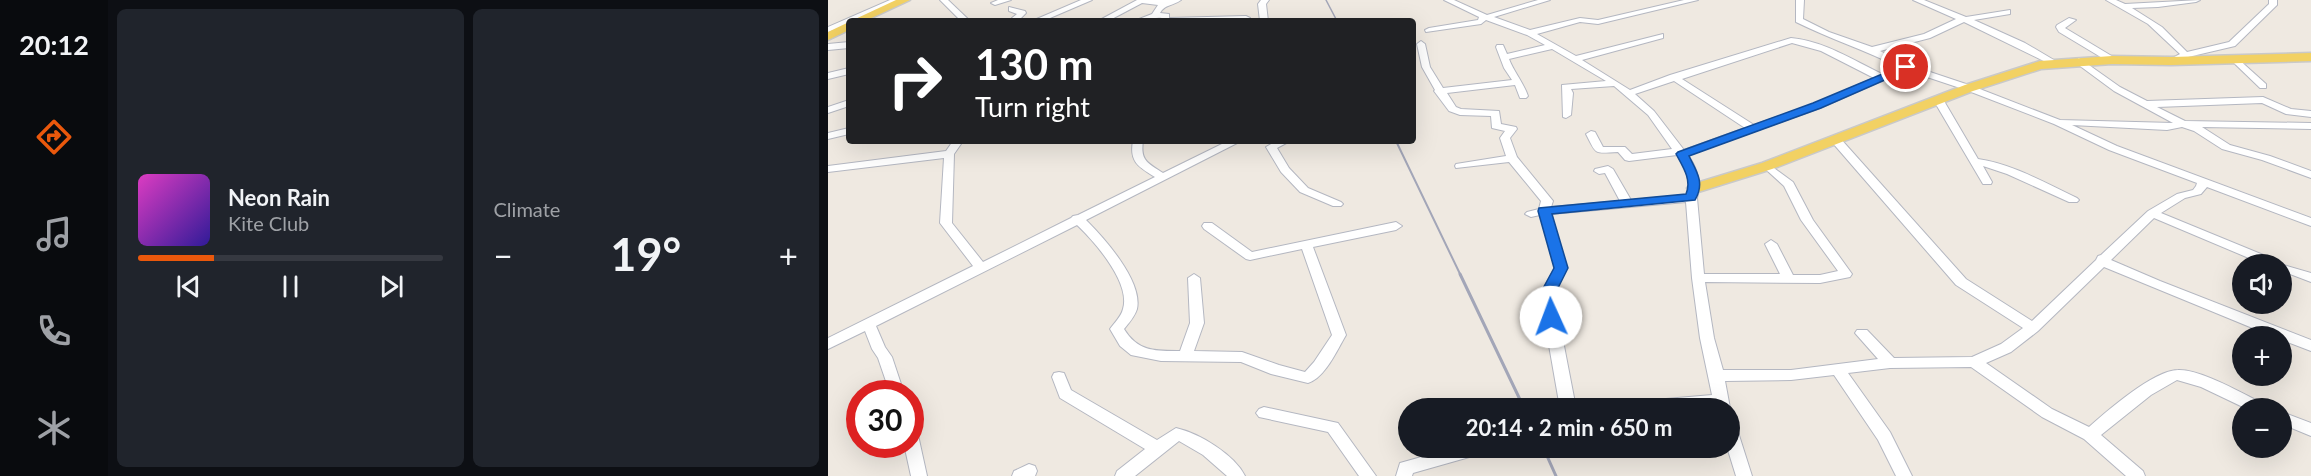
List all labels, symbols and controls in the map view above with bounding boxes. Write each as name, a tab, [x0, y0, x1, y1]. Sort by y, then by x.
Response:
text: 20:12	[19, 28, 89, 61]
text: 130 m	[975, 39, 1093, 89]
pin	[1880, 41, 1931, 92]
icon: right	[876, 42, 954, 120]
icon: arrive	[1889, 50, 1922, 83]
text: Turn right	[975, 90, 1090, 123]
icon: directions	[33, 116, 75, 158]
text: Neon Rain	[228, 184, 330, 211]
text: Climate	[494, 197, 560, 221]
text: Kite Club	[228, 211, 309, 235]
icon: music	[33, 213, 75, 255]
text: 19°	[610, 227, 681, 281]
text: −	[494, 235, 513, 275]
text: +	[779, 235, 798, 275]
map controls	[2232, 254, 2292, 458]
button: sound	[2232, 254, 2292, 314]
icon: previous	[172, 270, 205, 303]
icon: pause	[274, 270, 307, 303]
icon: next	[375, 270, 408, 303]
position arrow	[1519, 285, 1583, 349]
icon: phone	[33, 310, 75, 352]
button: +	[2232, 326, 2292, 386]
speed limit sign: 30	[846, 380, 924, 458]
button: −	[2232, 398, 2292, 458]
icon: climate	[33, 407, 75, 449]
text: 20:14 · 2 min · 650 m	[1466, 414, 1672, 441]

